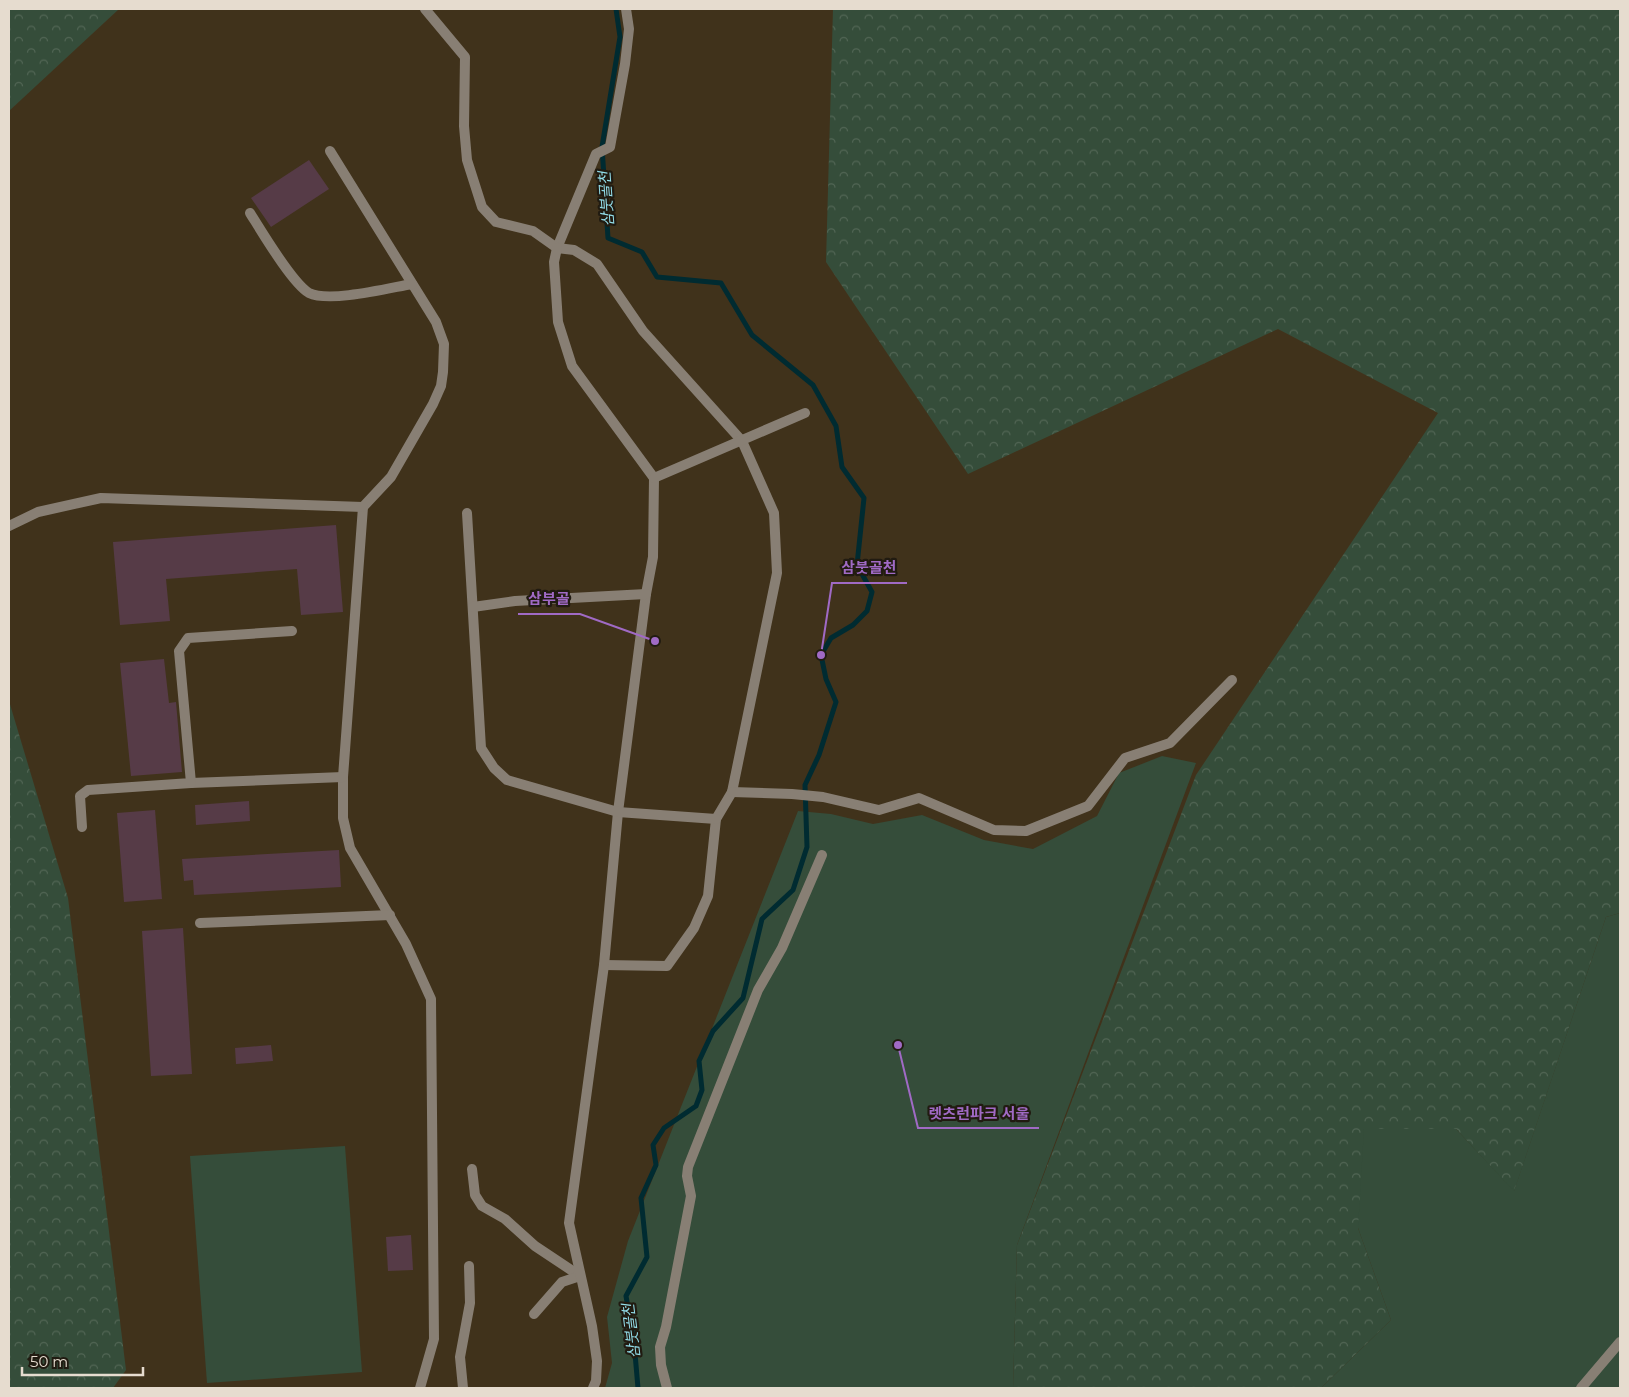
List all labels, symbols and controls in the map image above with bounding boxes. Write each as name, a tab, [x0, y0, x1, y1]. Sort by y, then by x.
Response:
water label: 삼붓골천	[594, 169, 617, 227]
callout: 삼붓골천	[832, 553, 907, 583]
text: 삼붓골천	[841, 558, 897, 577]
callout: 삼부골	[518, 584, 580, 614]
text: 삼부골	[528, 589, 570, 608]
callout: 렛츠런파크 서울	[918, 1098, 1039, 1128]
text: 렛츠런파크 서울	[929, 1104, 1030, 1123]
water label: 삼붓골천	[618, 1300, 644, 1360]
scale bar	[22, 1344, 144, 1376]
text: 50 m	[30, 1352, 68, 1371]

